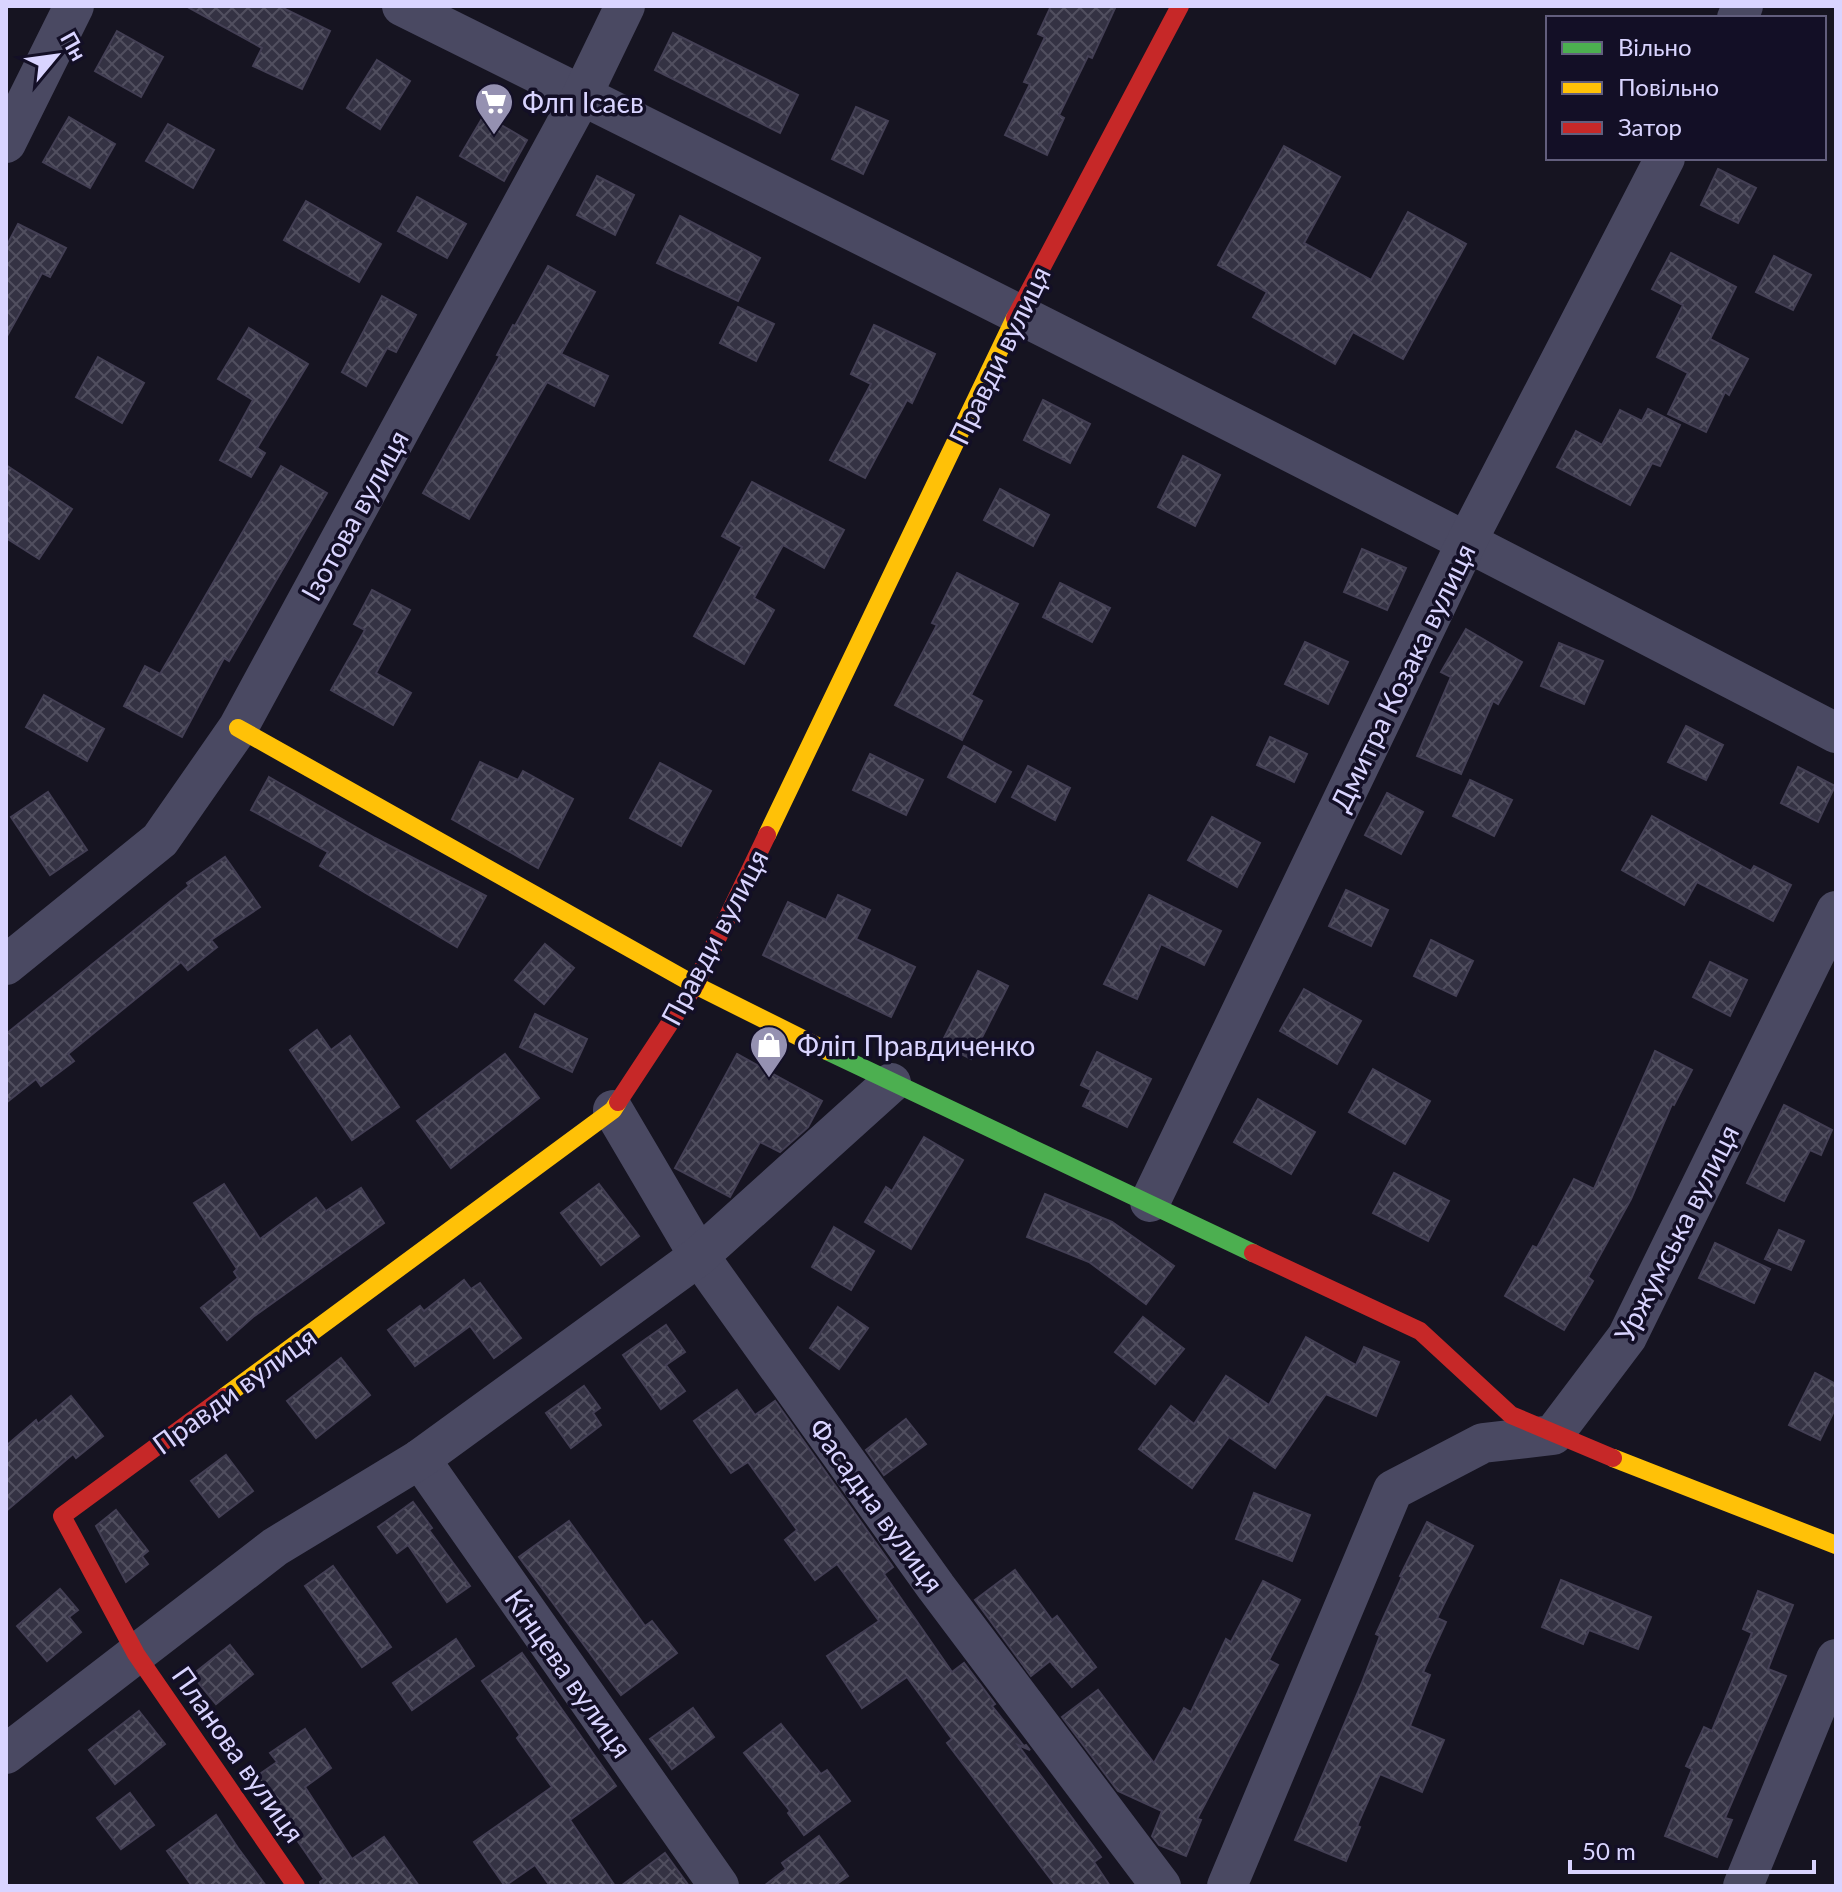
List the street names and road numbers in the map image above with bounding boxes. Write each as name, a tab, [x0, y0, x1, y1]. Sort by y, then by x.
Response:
street label: Правди вулиця	[941, 260, 1057, 450]
street label: Ізотова вулиця	[293, 424, 415, 606]
street label: Дмитра Козака вулиця	[1322, 538, 1482, 816]
street label: Правди вулиця	[653, 843, 775, 1031]
street label: Уржумська вулиця	[1607, 1119, 1745, 1347]
street label: Правди вулиця	[145, 1319, 323, 1461]
street label: Фасадна вулиця	[802, 1411, 952, 1599]
street label: Кінцева вулиця	[498, 1582, 640, 1764]
street label: Планова вулиця	[166, 1659, 312, 1849]

